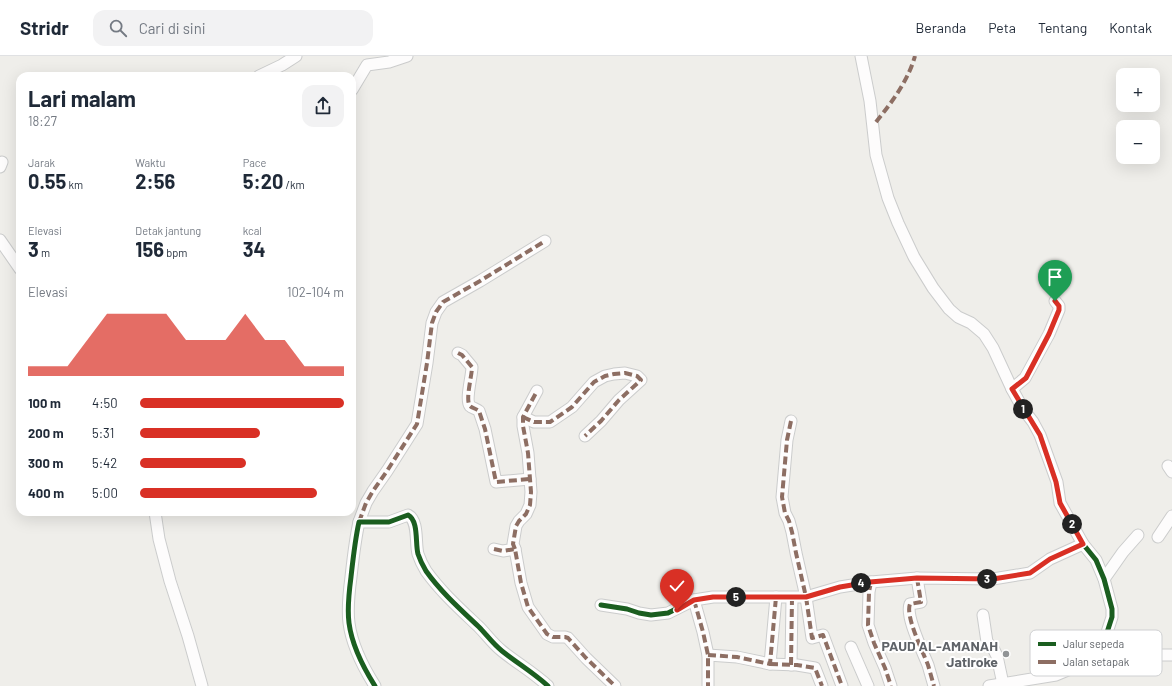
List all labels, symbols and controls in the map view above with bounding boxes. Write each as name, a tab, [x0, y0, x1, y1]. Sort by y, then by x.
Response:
search box	[93, 10, 373, 46]
text: Stridr	[20, 16, 69, 39]
icon: search	[107, 17, 129, 39]
text: Cari di sini	[139, 19, 206, 37]
text: Beranda	[916, 19, 966, 36]
text: Peta	[988, 19, 1016, 36]
text: Tentang	[1038, 19, 1087, 36]
text: Kontak	[1109, 19, 1152, 36]
map controls	[1116, 68, 1160, 164]
button: +	[1116, 68, 1160, 112]
text: Lari malam	[28, 85, 136, 111]
button: share	[302, 85, 344, 127]
text: 18:27	[28, 113, 57, 129]
button: −	[1116, 120, 1160, 164]
text: Jarak	[28, 156, 55, 169]
text: Waktu	[135, 156, 166, 169]
text: Pace	[243, 156, 266, 169]
text: 0.55	[28, 169, 66, 193]
text: 2:56	[135, 169, 175, 193]
text: 5:20	[243, 169, 283, 193]
text: km	[66, 178, 83, 191]
text: /km	[283, 178, 305, 191]
text: Elevasi	[28, 224, 62, 237]
text: Detak jantung	[135, 224, 201, 237]
text: kcal	[243, 224, 262, 237]
text: 3	[28, 237, 39, 261]
text: 156	[135, 237, 164, 261]
text: 34	[243, 237, 266, 261]
text: m	[39, 246, 50, 259]
text: bpm	[164, 246, 187, 259]
pin	[1038, 260, 1072, 301]
icon: arrive	[1044, 266, 1066, 288]
text: Elevasi	[28, 284, 68, 300]
text: 102–104 m	[287, 284, 344, 300]
text: 100 m	[28, 395, 61, 411]
text: 4:50	[92, 395, 118, 411]
pin: 1	[1013, 399, 1033, 419]
text: 1	[1021, 402, 1025, 415]
text: 200 m	[28, 425, 64, 441]
text: 5:31	[92, 425, 114, 441]
text: 300 m	[28, 455, 63, 471]
text: 5:42	[92, 455, 117, 471]
text: 400 m	[28, 485, 64, 501]
text: 5:00	[92, 485, 118, 501]
pin: 2	[1062, 514, 1082, 534]
text: 2	[1069, 517, 1075, 530]
pin	[660, 569, 694, 610]
pin: 3	[977, 569, 997, 589]
text: 3	[984, 572, 990, 585]
pin: 4	[851, 573, 871, 593]
icon: check	[666, 575, 688, 597]
text: 4	[858, 576, 864, 589]
pin: 5	[726, 587, 746, 607]
text: 5	[733, 590, 739, 603]
legend	[1030, 630, 1162, 676]
place label: PAUD AL-AMANAH Jatiroke	[882, 637, 998, 670]
text: Jalur sepeda	[1063, 637, 1124, 650]
marker: PAUD AL-AMANAH Jatiroke	[1001, 649, 1011, 659]
text: Jalan setapak	[1063, 655, 1130, 668]

